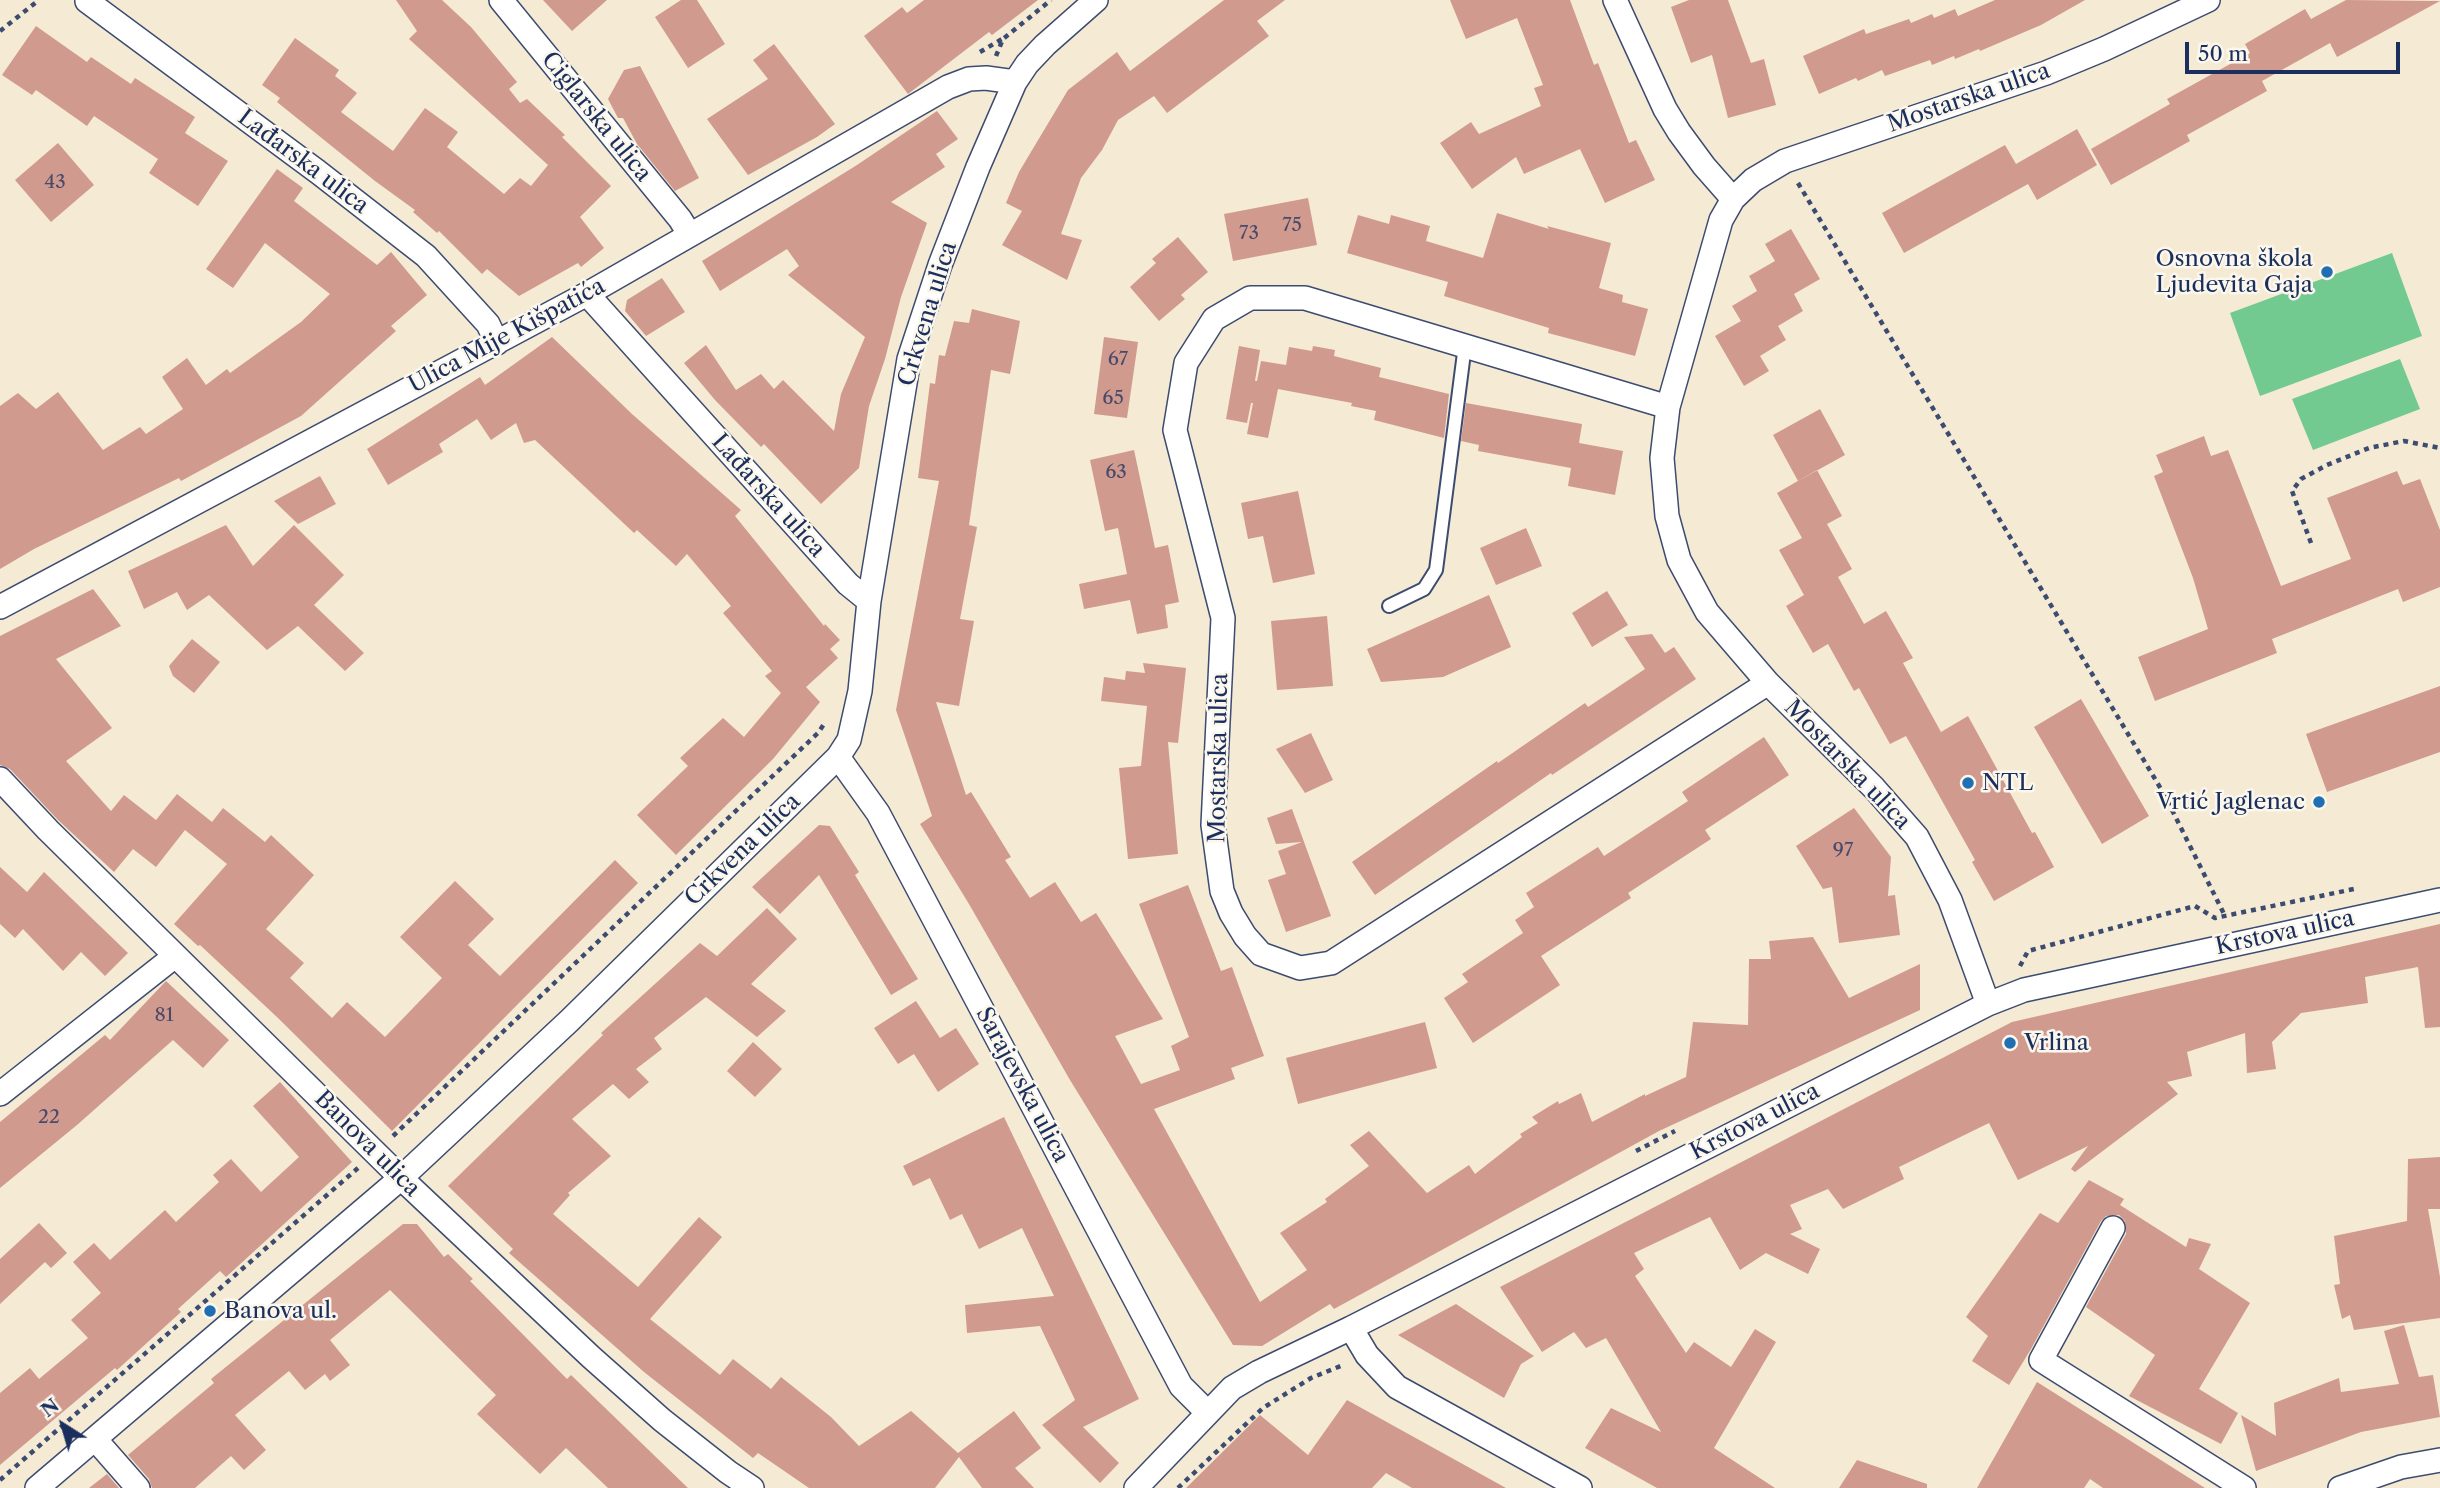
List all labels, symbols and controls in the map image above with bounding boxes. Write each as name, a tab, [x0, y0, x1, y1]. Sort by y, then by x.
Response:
scale bar	[2188, 28, 2403, 72]
text: 50 m	[2198, 41, 2248, 66]
street label: Ciglarska ulica	[535, 47, 657, 187]
street label: Mostarska ulica	[1884, 57, 2054, 139]
street label: Lađarska ulica	[232, 104, 374, 220]
house number: 43	[44, 172, 66, 194]
house number: 75	[1282, 215, 1302, 237]
house number: 73	[1239, 223, 1259, 245]
street label: Crkvena ulica	[893, 238, 963, 390]
place label: Osnovna škola Ljudevita Gaja	[2155, 245, 2313, 299]
marker: Osnovna škola Ljudevita Gaja	[2319, 264, 2335, 280]
street label: Ulica Mije Kišpatića	[404, 273, 610, 399]
house number: 67	[1108, 349, 1128, 371]
house number: 65	[1102, 388, 1124, 410]
street label: Lađarska ulica	[705, 429, 831, 563]
house number: 63	[1105, 462, 1127, 484]
street label: Mostarska ulica	[1204, 673, 1234, 843]
street label: Mostarska ulica	[1778, 694, 1916, 836]
place label: NTL	[1982, 769, 2033, 797]
marker: NTL	[1960, 775, 1976, 791]
street label: Crkvena ulica	[680, 788, 806, 912]
place label: Vrtić Jaglenac	[2157, 788, 2305, 816]
marker: Vrtić Jaglenac	[2311, 794, 2327, 810]
house number: 97	[1833, 840, 1853, 862]
street label: Krstova ulica	[2213, 905, 2357, 961]
street label: Sarajevska ulica	[969, 1003, 1075, 1167]
house number: 81	[154, 1005, 174, 1027]
place label: Vrlina	[2024, 1029, 2089, 1057]
marker: Vrlina	[2002, 1035, 2018, 1051]
street label: Krstova ulica	[1686, 1078, 1824, 1166]
street label: Banova ulica	[308, 1085, 426, 1203]
house number: 22	[38, 1107, 60, 1129]
place label: Banova ul.	[224, 1297, 337, 1325]
marker: Banova ul.	[202, 1303, 218, 1319]
north arrow	[28, 1390, 98, 1460]
text: N	[37, 1394, 64, 1422]

